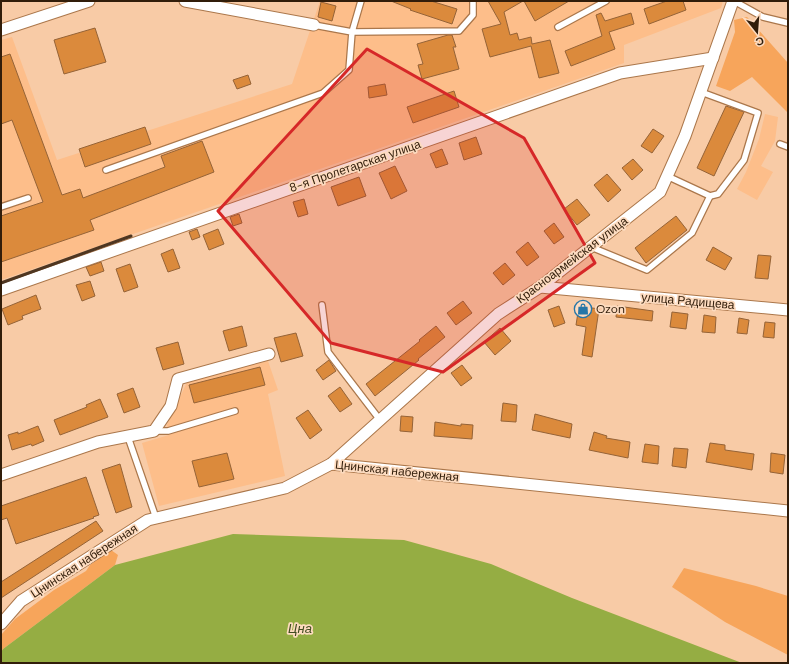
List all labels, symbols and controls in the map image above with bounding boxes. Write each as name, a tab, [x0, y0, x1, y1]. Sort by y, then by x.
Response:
north arrow	[737, 12, 777, 52]
text: С	[754, 34, 766, 49]
street label: 8-я Пролетарская улица	[287, 136, 423, 196]
street label: Красноармейская улица	[513, 213, 631, 307]
street label: улица Радищева	[641, 289, 736, 313]
shop icon: Ozon	[573, 299, 593, 319]
place label: Ozon	[596, 301, 625, 317]
street label: Цнинская набережная	[334, 457, 460, 485]
street label: Цнинская набережная	[27, 520, 141, 602]
water label: Цна	[288, 620, 312, 637]

